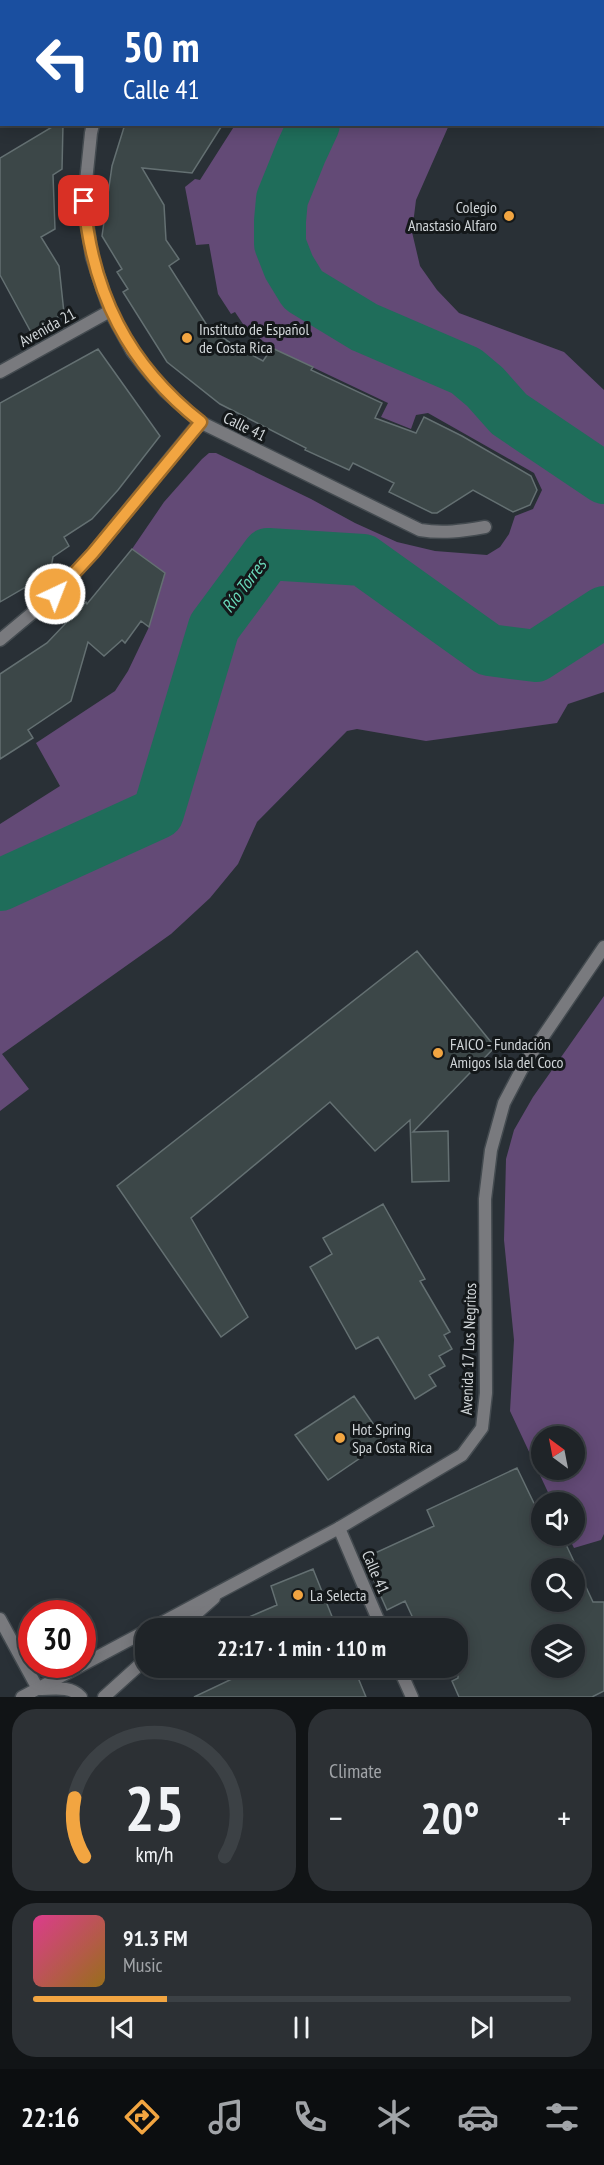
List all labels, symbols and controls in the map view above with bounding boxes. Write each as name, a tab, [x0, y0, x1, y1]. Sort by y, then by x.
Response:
text: 50 m	[123, 19, 200, 74]
icon: left	[24, 24, 102, 102]
text: Calle 41	[123, 72, 200, 106]
pin	[58, 175, 109, 226]
icon: arrive	[67, 184, 100, 217]
place label: Colegio Anastasio Alfaro	[408, 197, 497, 235]
marker: Colegio Anastasio Alfaro	[502, 209, 516, 223]
street label: Avenida 21	[15, 303, 79, 351]
place label: Instituto de Español de Costa Rica	[199, 319, 309, 357]
marker: Instituto de Español de Costa Rica	[180, 331, 194, 345]
street label: Calle 41	[220, 407, 270, 445]
water label: Río Torres	[216, 553, 272, 617]
position arrow	[23, 562, 87, 626]
place label: FAICO - Fundación Amigos Isla del Coco	[450, 1034, 564, 1072]
marker: FAICO - Fundación Amigos Isla del Coco	[431, 1046, 445, 1060]
street label: Avenida 17 Los Negritos	[456, 1283, 480, 1415]
place label: Hot Spring Spa Costa Rica	[352, 1419, 432, 1457]
north arrow	[531, 1426, 585, 1480]
map controls	[531, 1426, 585, 1678]
marker: Hot Spring Spa Costa Rica	[333, 1431, 347, 1445]
button: sound	[531, 1492, 585, 1546]
street label: Calle 41	[358, 1547, 394, 1597]
button: search	[531, 1558, 585, 1612]
place label: La Selecta	[310, 1585, 366, 1605]
marker: La Selecta	[291, 1588, 305, 1602]
speed limit sign: 30	[18, 1600, 96, 1678]
button: layers	[531, 1624, 585, 1678]
text: 22:17 · 1 min · 110 m	[217, 1634, 386, 1662]
text: Climate	[329, 1758, 382, 1784]
text: 25	[124, 1767, 184, 1848]
text: 20°	[420, 1788, 480, 1846]
text: −	[329, 1796, 343, 1839]
text: +	[557, 1796, 571, 1839]
text: km/h	[135, 1840, 173, 1868]
text: 91.3 FM	[123, 1924, 188, 1952]
text: Music	[123, 1952, 163, 1978]
icon: previous	[106, 2011, 139, 2044]
icon: pause	[285, 2011, 318, 2044]
icon: next	[465, 2011, 498, 2044]
icon: directions	[121, 2096, 163, 2138]
icon: music	[205, 2096, 247, 2138]
icon: phone	[289, 2096, 331, 2138]
icon: climate	[373, 2096, 415, 2138]
icon: car	[457, 2096, 499, 2138]
icon: filters	[541, 2096, 583, 2138]
text: 22:16	[21, 2100, 79, 2134]

